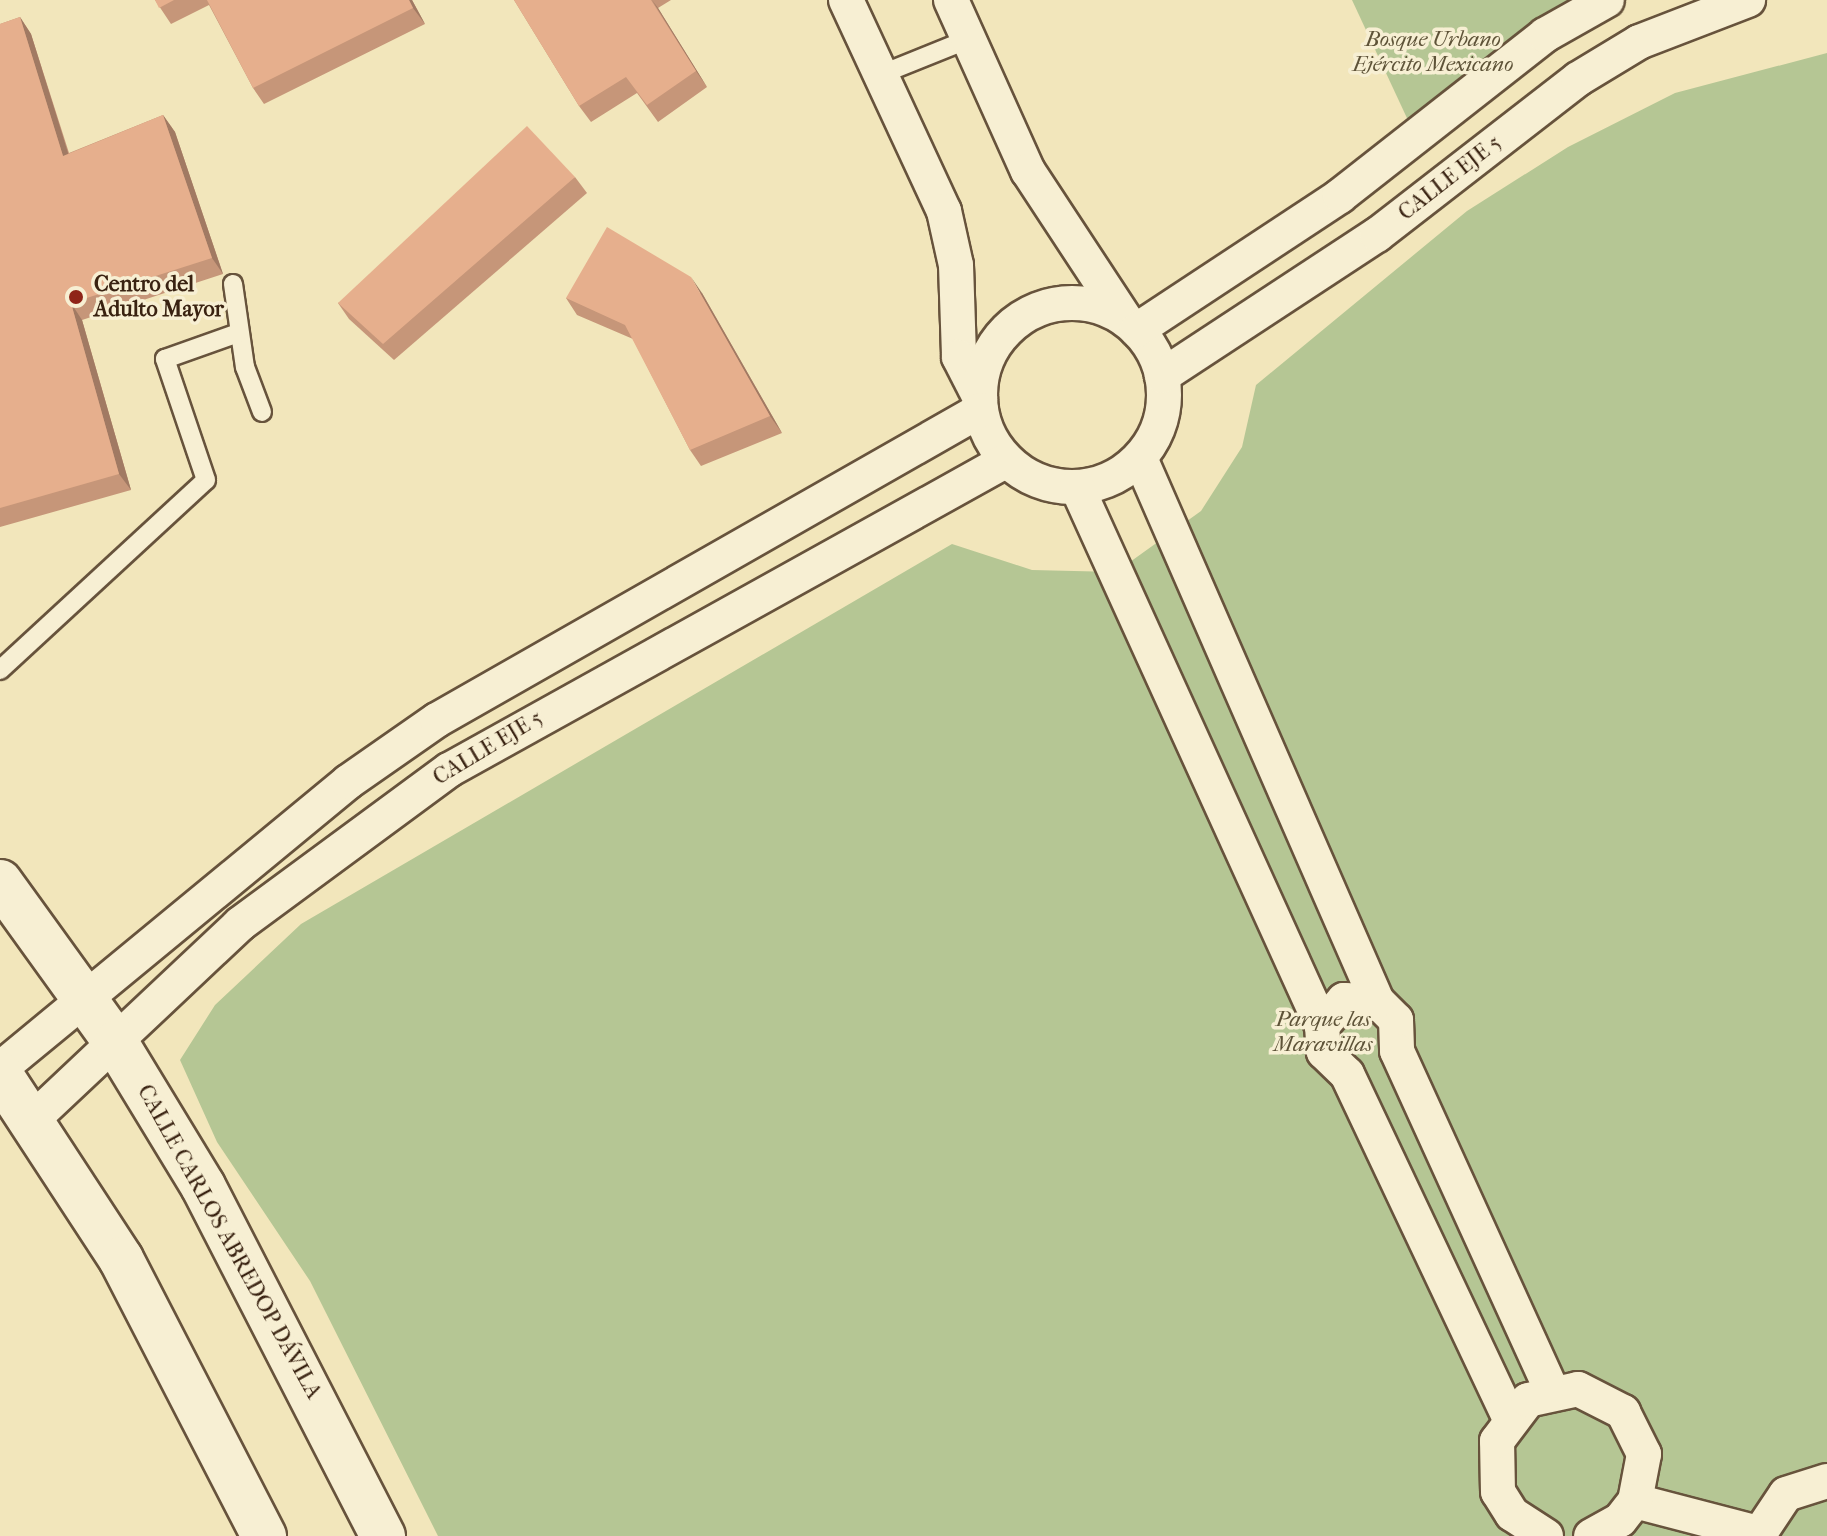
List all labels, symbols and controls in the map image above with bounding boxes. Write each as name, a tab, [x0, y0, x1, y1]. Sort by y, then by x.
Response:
park label: Bosque Urbano Ejército Mexicano	[1353, 26, 1513, 78]
street label: CALLE EJE 5	[1393, 130, 1507, 226]
place label: Centro del Adulto Mayor	[94, 271, 224, 322]
marker: Centro del Adulto Mayor	[65, 286, 87, 308]
street label: CALLE EJE 5	[428, 705, 548, 791]
park label: Parque las Maravillas	[1274, 1006, 1372, 1058]
street label: CALLE CARLOS ABREDOP DÁVILA	[131, 1080, 327, 1404]

